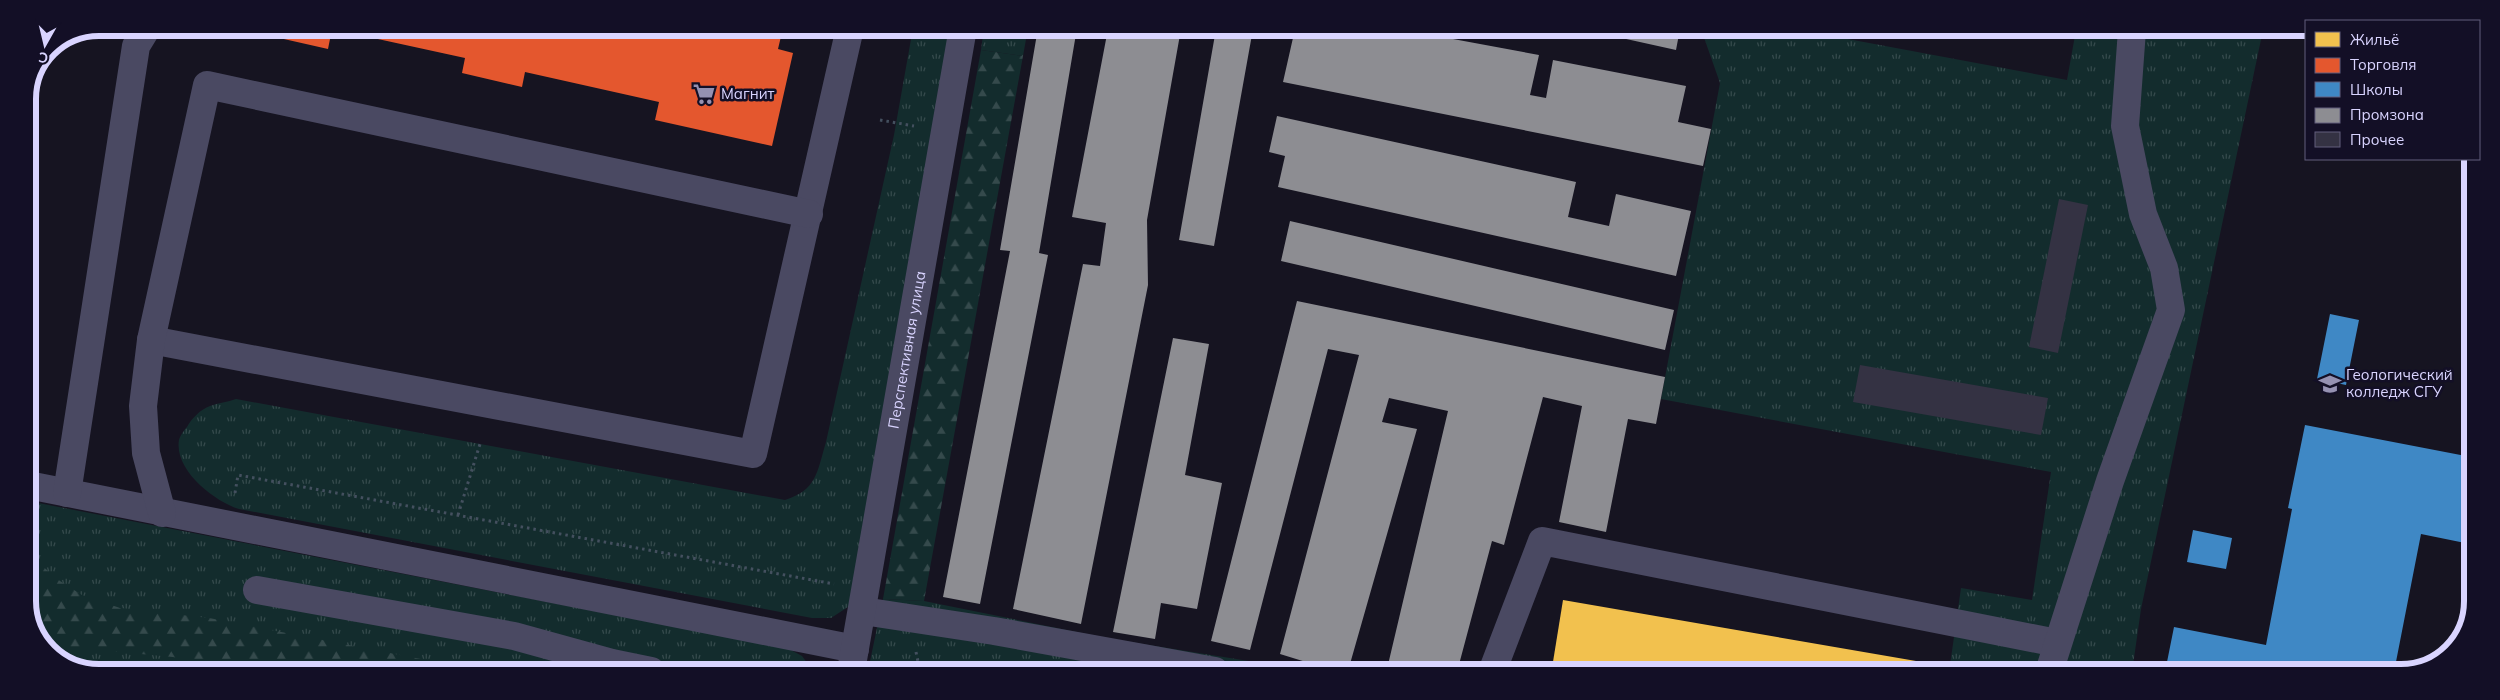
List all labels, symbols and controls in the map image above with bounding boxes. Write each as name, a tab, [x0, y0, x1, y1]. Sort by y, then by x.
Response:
north arrow	[20, 20, 70, 70]
legend	[2305, 20, 2480, 160]
text: Жильё	[2350, 30, 2399, 49]
text: С	[37, 48, 49, 67]
text: Торговля	[2350, 55, 2417, 74]
text: Школы	[2350, 80, 2403, 99]
supermarket icon: Магнит	[691, 81, 717, 107]
place label: Магнит	[721, 84, 775, 103]
text: Промзона	[2350, 105, 2424, 124]
text: Прочее	[2350, 130, 2404, 149]
street label: Перспективная улица	[883, 269, 930, 430]
place label: Геологический колледж СГУ	[2346, 365, 2453, 401]
school or university icon: Геологический колледж СГУ	[2317, 371, 2343, 397]

